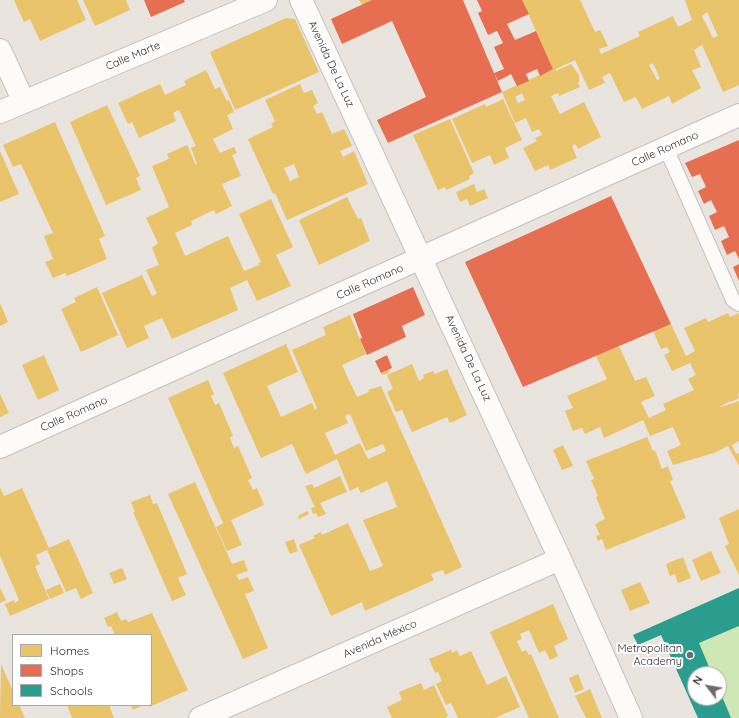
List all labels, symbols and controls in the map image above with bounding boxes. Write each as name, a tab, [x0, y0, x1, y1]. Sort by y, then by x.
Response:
street label: Avenida De La Luz	[305, 19, 357, 109]
street label: Calle Marte	[104, 39, 162, 73]
street label: Calle Romano	[630, 128, 700, 170]
street label: Calle Romano	[335, 261, 405, 303]
street label: Avenida De La Luz	[442, 313, 494, 403]
street label: Calle Romano	[39, 393, 109, 435]
street label: Avenida México	[341, 617, 419, 661]
legend	[12, 634, 152, 706]
place label: Metropolitan Academy	[617, 642, 682, 668]
text: Homes	[50, 643, 89, 658]
marker: Metropolitan Academy	[685, 650, 695, 660]
text: Shops	[50, 663, 84, 678]
north arrow	[687, 666, 727, 706]
text: N	[689, 673, 706, 687]
text: Schools	[50, 683, 93, 698]

